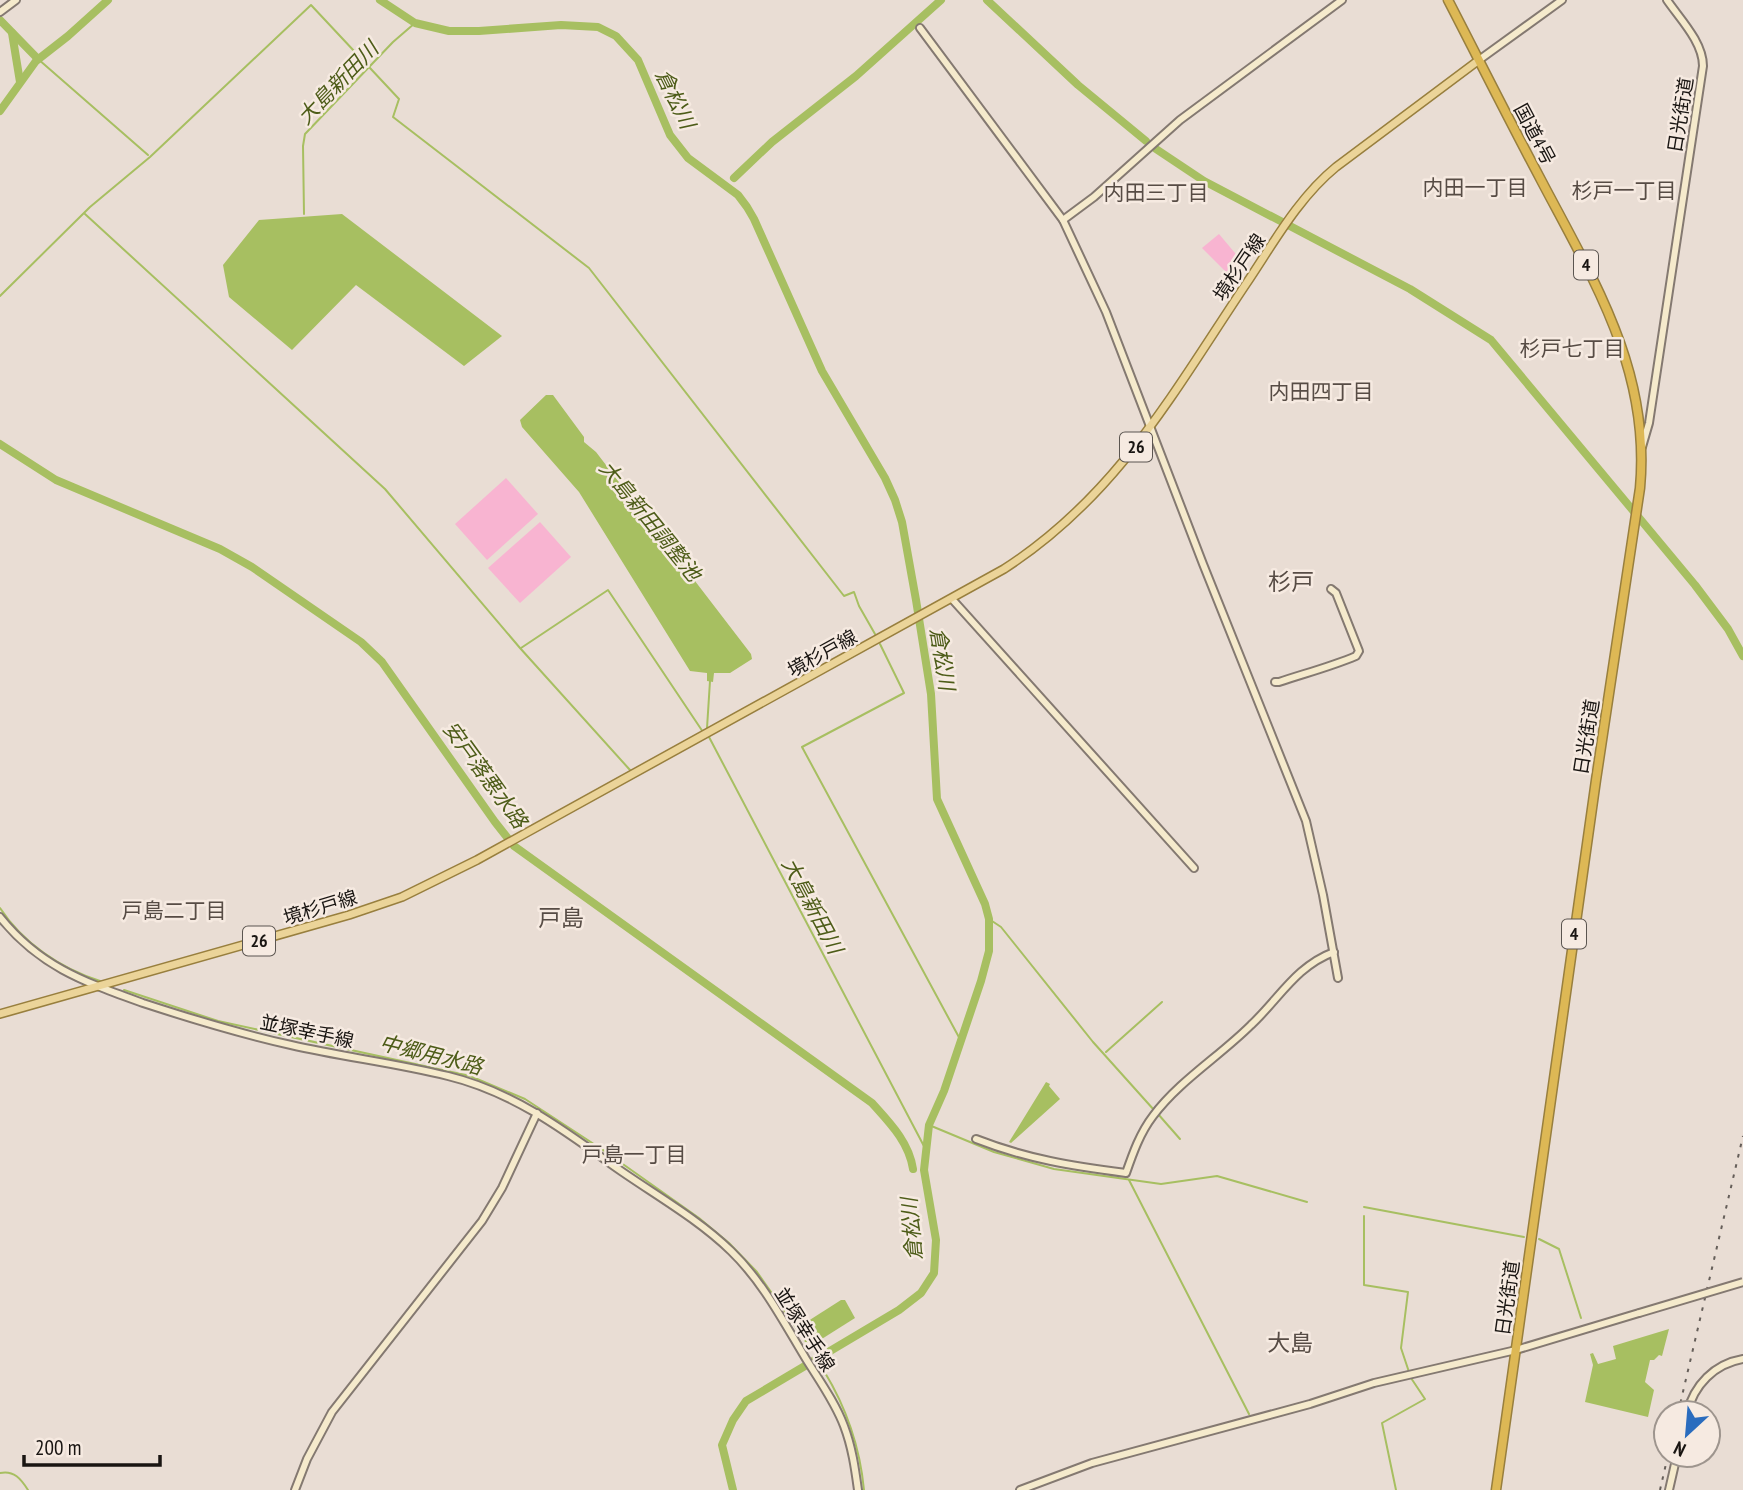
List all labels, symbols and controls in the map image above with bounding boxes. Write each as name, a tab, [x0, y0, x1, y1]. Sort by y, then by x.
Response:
water label: 大島新田川	[291, 34, 385, 130]
water label: 倉松川	[650, 65, 702, 135]
street label: 日光街道	[1662, 76, 1698, 154]
street label: 国道4号	[1509, 99, 1561, 169]
district label: 内田一丁目	[1423, 174, 1528, 201]
district label: 杉戸一丁目	[1572, 177, 1677, 204]
district label: 内田三丁目	[1104, 179, 1209, 206]
street label: 境杉戸線	[1208, 229, 1270, 305]
road number: 4	[1574, 250, 1598, 279]
district label: 杉戸七丁目	[1520, 335, 1625, 362]
district label: 内田四丁目	[1269, 378, 1374, 405]
road number: 26	[1120, 432, 1152, 462]
water label: 大島新田調整池	[594, 455, 708, 588]
district label: 杉戸	[1268, 567, 1314, 596]
street label: 境杉戸線	[783, 624, 861, 682]
water label: 倉松川	[924, 626, 961, 694]
street label: 日光街道	[1568, 698, 1604, 776]
water label: 安戸落悪水路	[437, 716, 535, 835]
water label: 大島新田川	[776, 853, 850, 960]
street label: 境杉戸線	[280, 884, 360, 930]
district label: 戸島二丁目	[122, 897, 227, 924]
district label: 戸島	[538, 903, 584, 932]
road number: 4	[1562, 919, 1586, 948]
road number: 26	[243, 926, 275, 956]
street label: 並塚幸手線	[258, 1009, 356, 1053]
water label: 中郷用水路	[377, 1029, 487, 1081]
district label: 戸島一丁目	[582, 1141, 687, 1168]
water label: 倉松川	[895, 1194, 928, 1262]
street label: 日光街道	[1490, 1259, 1524, 1337]
street label: 並塚幸手線	[770, 1282, 840, 1376]
district label: 大島	[1267, 1328, 1313, 1357]
north arrow	[1652, 1399, 1722, 1469]
scale bar	[24, 1424, 161, 1468]
text: 200 m	[35, 1434, 81, 1461]
text: N	[1670, 1436, 1689, 1462]

